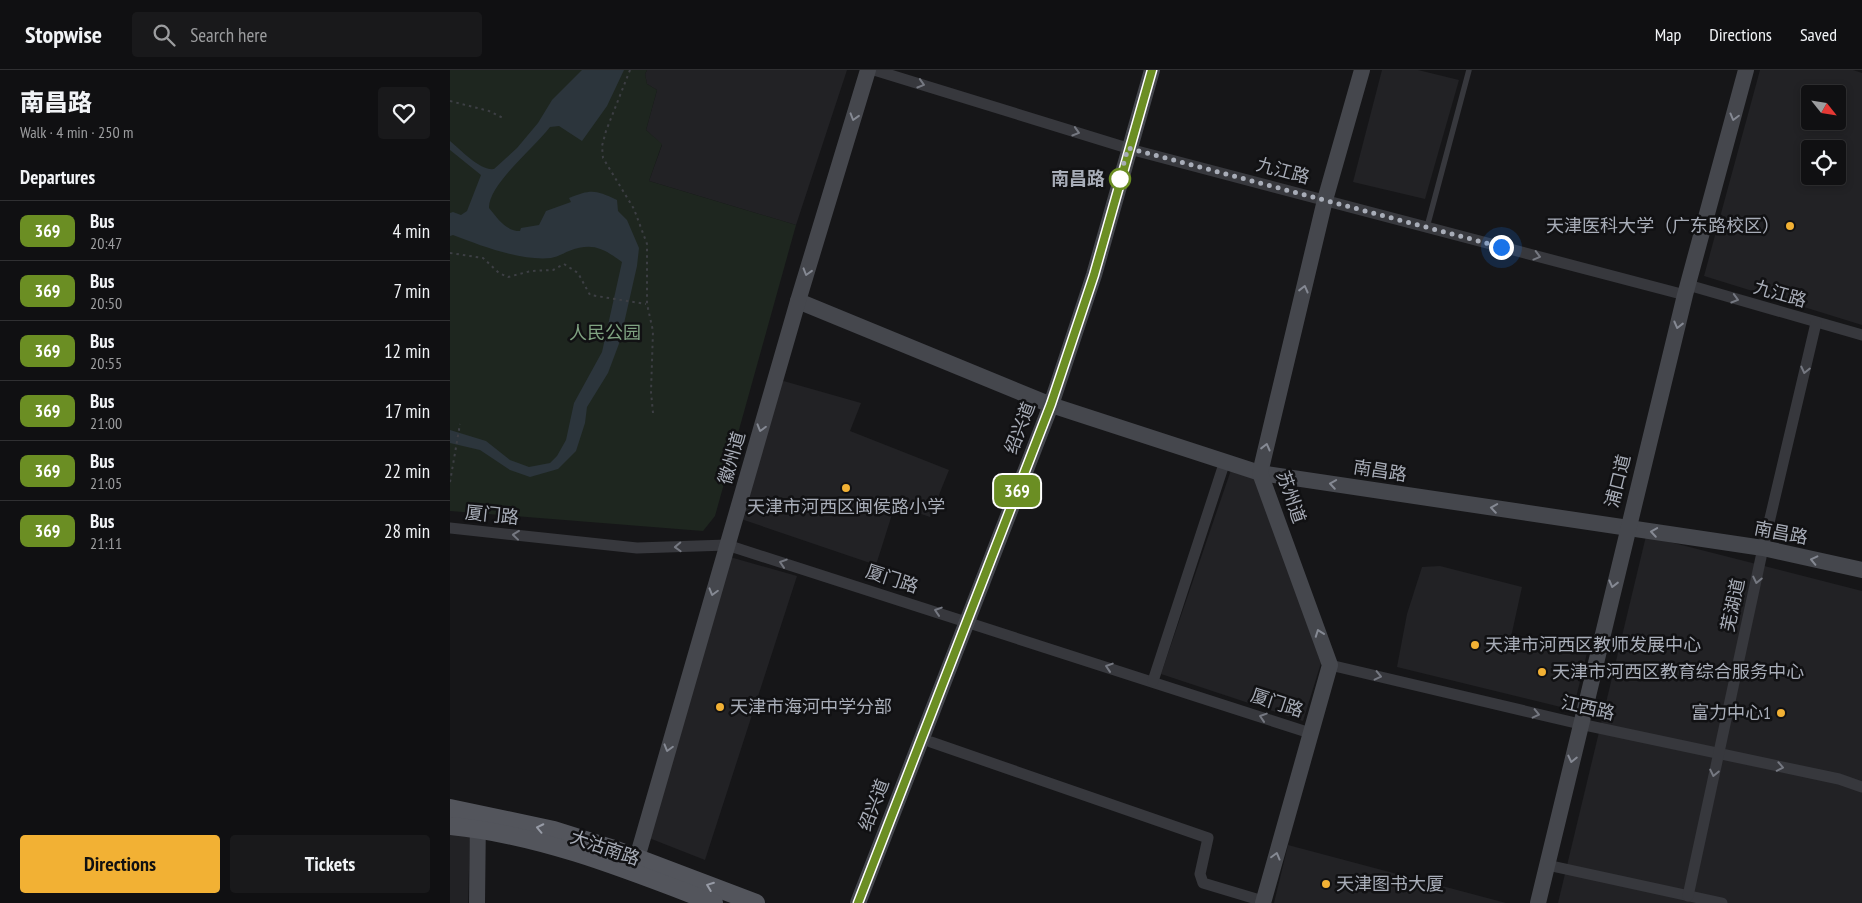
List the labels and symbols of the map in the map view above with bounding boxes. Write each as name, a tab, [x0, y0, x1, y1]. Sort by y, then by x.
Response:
one-way arrow	[916, 79, 925, 89]
north arrow	[1801, 85, 1846, 130]
one-way arrow	[850, 112, 860, 120]
one-way arrow	[1729, 112, 1739, 121]
one-way arrow	[1072, 126, 1080, 136]
street label: 九江路	[1254, 152, 1312, 189]
place label: 南昌路	[1051, 167, 1105, 190]
marker: 南昌路	[1109, 168, 1131, 190]
place label: 天津医科大学（广东路校区）	[1546, 214, 1780, 237]
marker: 天津医科大学（广东路校区）	[1784, 220, 1796, 232]
your location	[1489, 235, 1514, 260]
one-way arrow	[1533, 251, 1541, 261]
one-way arrow	[802, 267, 812, 276]
street label: 九江路	[1751, 275, 1809, 312]
one-way arrow	[1298, 284, 1309, 293]
one-way arrow	[1730, 293, 1738, 303]
one-way arrow	[1673, 320, 1684, 329]
park label: 人民公园	[569, 321, 641, 344]
one-way arrow	[1800, 366, 1811, 375]
street label: 绍兴道	[999, 398, 1040, 457]
one-way arrow	[756, 424, 767, 432]
street label: 徽州道	[713, 429, 750, 487]
one-way arrow	[1260, 442, 1271, 451]
street label: 浦口道	[1600, 452, 1635, 510]
street label: 南昌路	[1352, 455, 1409, 486]
street label: 苏州道	[1272, 468, 1311, 526]
line badge: 369	[988, 475, 1046, 507]
one-way arrow	[1329, 479, 1337, 489]
marker: 天津市河西区闽侯路小学	[840, 482, 852, 494]
place label: 天津市河西区闽侯路小学	[747, 495, 945, 518]
street label: 厦门路	[464, 500, 520, 529]
one-way arrow	[1489, 503, 1498, 513]
street label: 南昌路	[1752, 516, 1810, 549]
one-way arrow	[1650, 527, 1659, 537]
one-way arrow	[512, 530, 520, 541]
one-way arrow	[674, 541, 682, 552]
one-way arrow	[1810, 555, 1819, 566]
one-way arrow	[779, 558, 787, 568]
street label: 厦门路	[863, 559, 921, 598]
one-way arrow	[1752, 575, 1762, 584]
street label: 芜湖道	[1716, 576, 1749, 634]
one-way arrow	[1608, 580, 1619, 589]
one-way arrow	[709, 587, 719, 595]
one-way arrow	[934, 607, 942, 617]
one-way arrow	[1315, 629, 1325, 638]
place label: 天津市河西区教师发展中心	[1485, 633, 1701, 656]
marker: 天津市河西区教师发展中心	[1469, 639, 1481, 651]
place label: 天津市河西区教育综合服务中心	[1552, 660, 1804, 683]
one-way arrow	[1105, 662, 1114, 672]
marker: 天津市河西区教育综合服务中心	[1536, 666, 1548, 678]
one-way arrow	[1373, 670, 1382, 681]
street label: 厦门路	[1248, 683, 1306, 722]
street label: 江西路	[1559, 690, 1617, 725]
place label: 天津市海河中学分部	[730, 695, 892, 718]
marker: 天津市海河中学分部	[714, 701, 726, 713]
place label: 富力中心1	[1691, 701, 1771, 724]
marker: 富力中心1	[1775, 707, 1787, 719]
one-way arrow	[1531, 708, 1540, 719]
one-way arrow	[1260, 713, 1268, 723]
one-way arrow	[664, 743, 674, 751]
one-way arrow	[1567, 755, 1578, 764]
one-way arrow	[1776, 761, 1784, 772]
one-way arrow	[1710, 768, 1720, 777]
street label: 绍兴道	[853, 775, 894, 834]
one-way arrow	[536, 823, 545, 833]
street label: 大沽南路	[567, 825, 643, 870]
one-way arrow	[1270, 852, 1280, 861]
place label: 天津图书大厦	[1336, 872, 1444, 895]
marker: 天津图书大厦	[1320, 878, 1332, 890]
one-way arrow	[707, 882, 715, 892]

